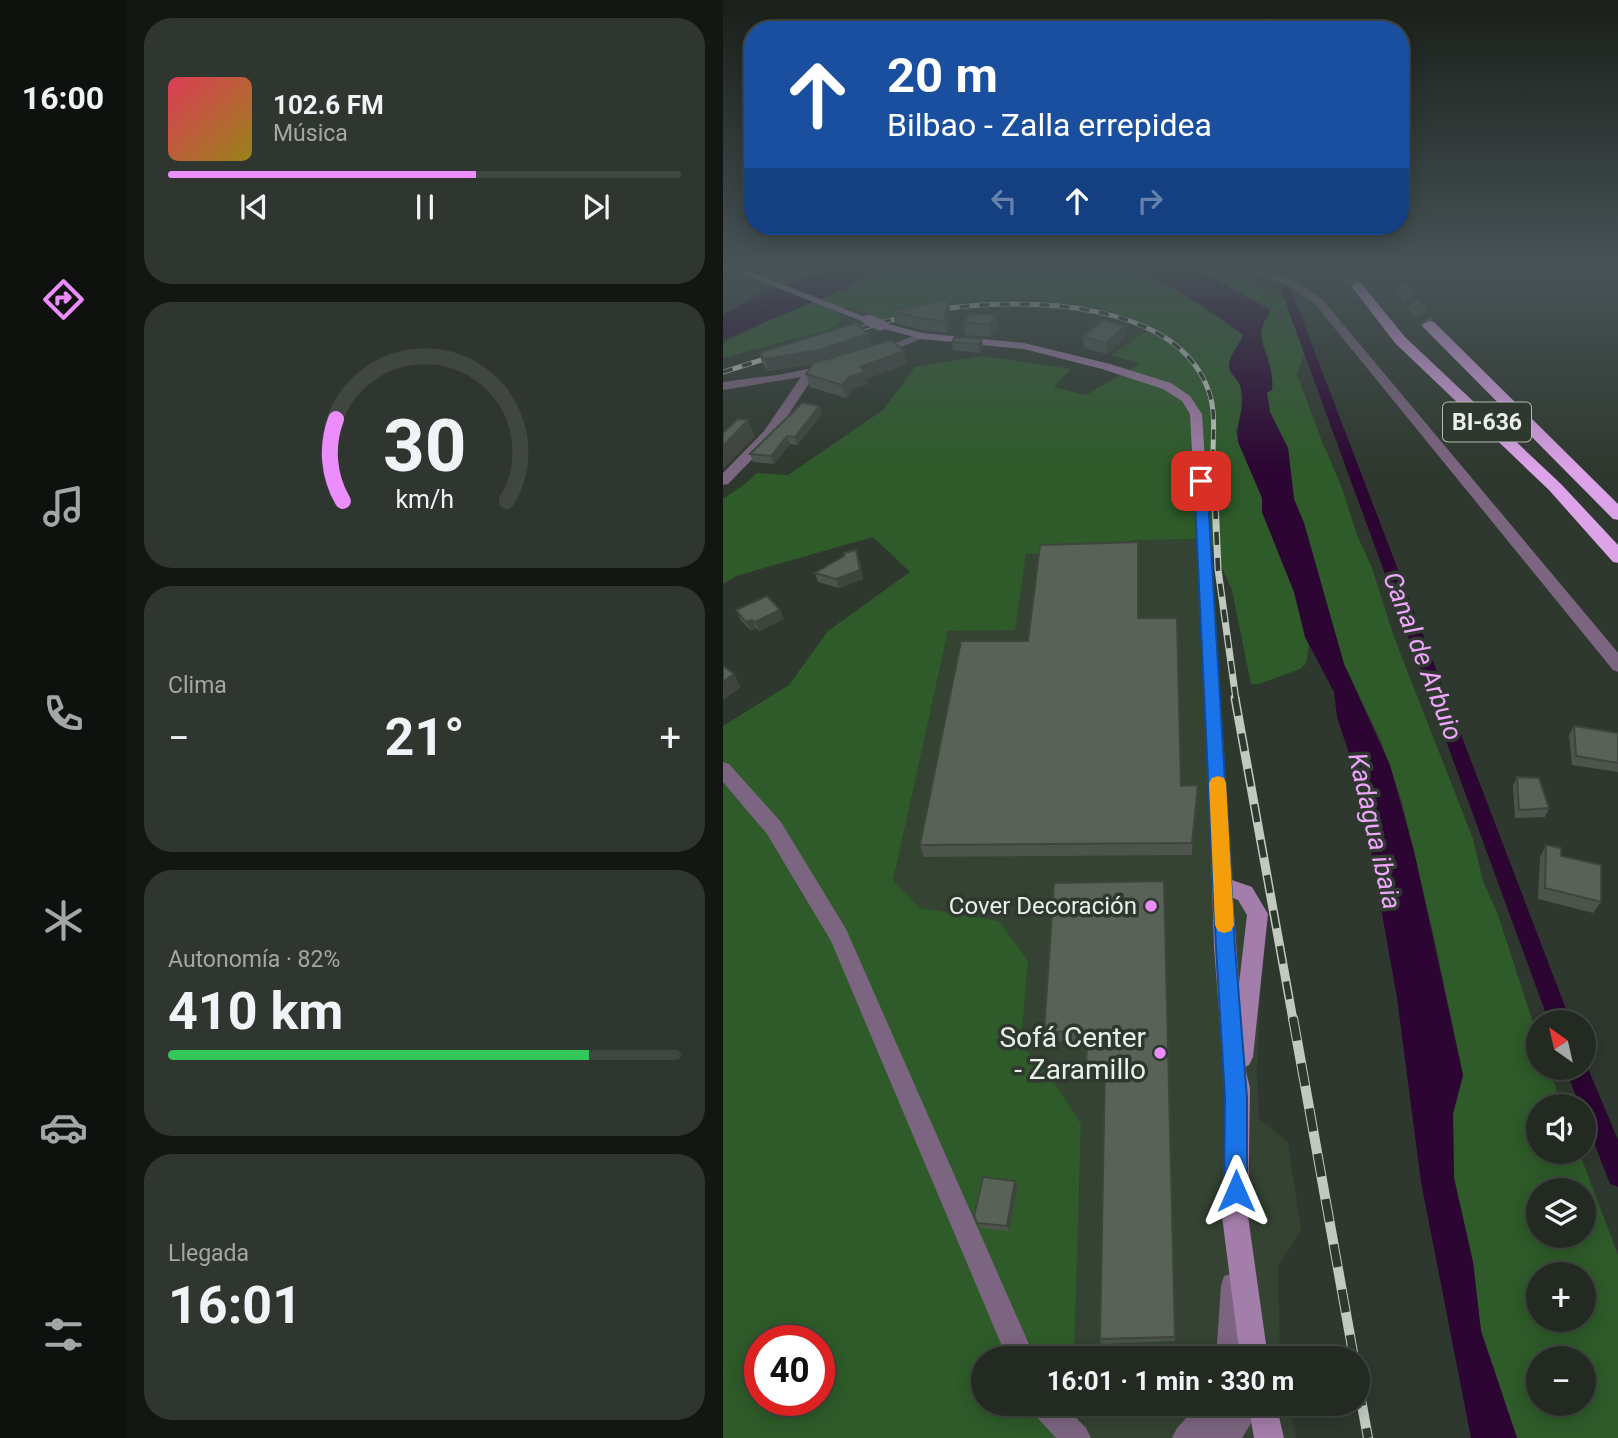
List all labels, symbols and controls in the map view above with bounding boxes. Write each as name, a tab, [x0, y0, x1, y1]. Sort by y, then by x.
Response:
text: 20 m	[887, 47, 998, 104]
icon: ahead	[772, 49, 863, 140]
text: 16:00	[22, 79, 104, 117]
text: 102.6 FM	[273, 90, 384, 120]
text: Bilbao - Zalla errepidea	[887, 106, 1212, 144]
text: Música	[273, 120, 348, 147]
icon: left	[985, 182, 1023, 220]
icon: ahead	[1058, 182, 1096, 220]
icon: right	[1131, 182, 1169, 220]
icon: previous	[235, 188, 273, 226]
icon: pause	[406, 188, 444, 226]
icon: next	[577, 188, 615, 226]
icon: directions	[39, 275, 88, 324]
road number: BI-636	[1443, 402, 1531, 442]
text: 30	[383, 403, 466, 489]
pin	[1171, 451, 1231, 511]
icon: arrive	[1182, 462, 1220, 500]
icon: music	[39, 482, 88, 531]
text: km/h	[395, 485, 454, 514]
water label: Canal de Arbuio	[1377, 568, 1469, 744]
text: Clima	[168, 672, 227, 699]
icon: phone	[39, 689, 88, 738]
text: 21°	[385, 707, 465, 768]
text: −	[168, 716, 190, 760]
text: +	[659, 716, 681, 760]
water label: Kadagua ibaia	[1342, 750, 1408, 912]
place label: Cover Decoración	[949, 892, 1137, 920]
icon: climate	[39, 896, 88, 945]
marker: Cover Decoración	[1143, 898, 1159, 914]
text: Autonomía · 82%	[168, 946, 340, 973]
text: 410 km	[168, 981, 343, 1042]
north arrow	[1526, 1010, 1596, 1080]
map controls	[1526, 1010, 1596, 1416]
place label: Sofá Center - Zaramillo	[999, 1021, 1147, 1086]
marker: Sofá Center - Zaramillo	[1152, 1045, 1168, 1061]
button: sound	[1526, 1094, 1596, 1164]
icon: car	[39, 1103, 88, 1152]
position arrow	[1199, 1154, 1273, 1228]
button: layers	[1526, 1178, 1596, 1248]
text: Llegada	[168, 1240, 249, 1267]
button: +	[1526, 1262, 1596, 1332]
text: 16:01	[168, 1275, 302, 1336]
icon: filters	[39, 1310, 88, 1359]
speed limit sign: 40	[744, 1325, 835, 1416]
button: −	[1526, 1346, 1596, 1416]
text: 16:01 · 1 min · 330 m	[1047, 1366, 1294, 1396]

